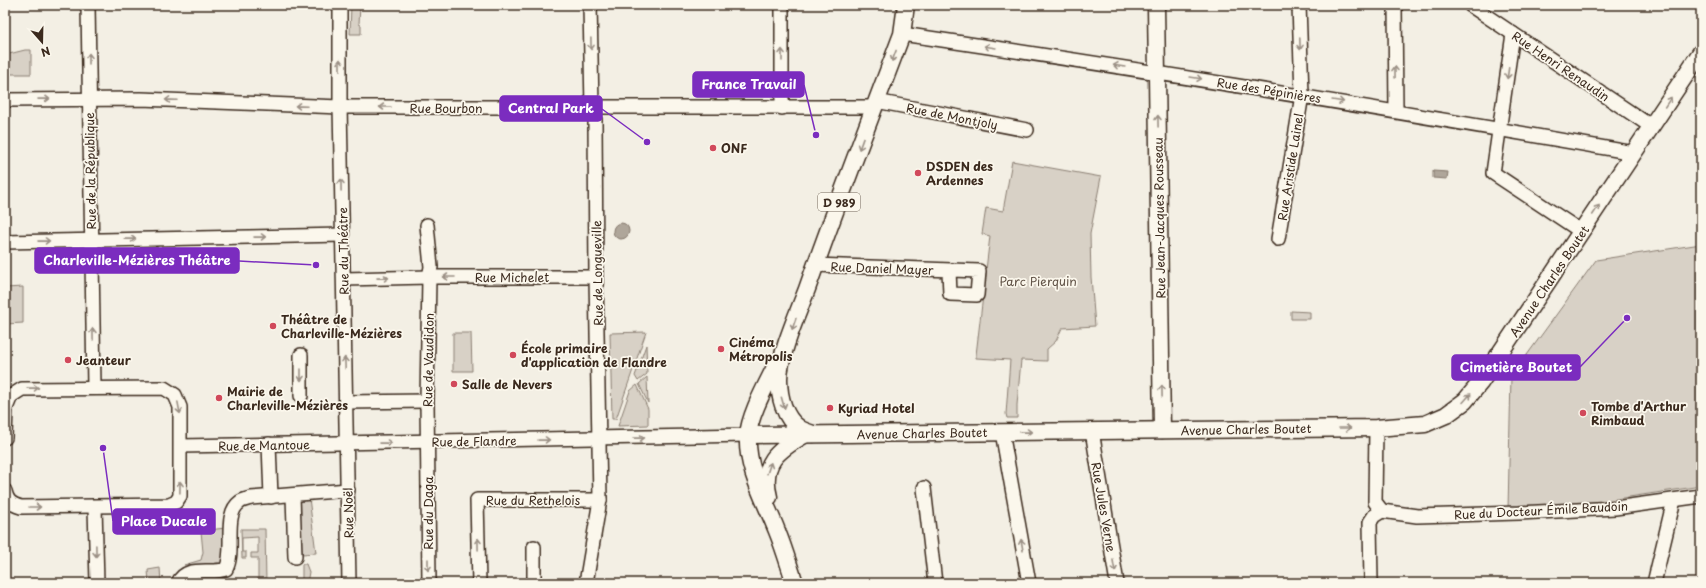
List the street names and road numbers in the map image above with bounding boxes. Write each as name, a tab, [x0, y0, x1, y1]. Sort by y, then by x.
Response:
street label: Rue Henri Renaudin	[1509, 27, 1613, 105]
street label: Rue des Pépinières	[1216, 73, 1323, 107]
street label: Rue de Montjoly	[905, 98, 999, 134]
street label: Rue Bourbon	[410, 99, 482, 117]
street label: Rue de la République	[80, 112, 100, 230]
street label: Rue Aristide Lainel	[1273, 112, 1307, 222]
street label: Rue Jean-Jacques Rousseau	[1149, 137, 1169, 299]
road number: D 989	[818, 193, 860, 211]
street label: Rue du Théâtre	[333, 207, 353, 295]
street label: Rue de Longueville	[587, 220, 607, 326]
street label: Avenue Charles Boutet	[1505, 222, 1593, 340]
street label: Rue Daniel Mayer	[830, 257, 934, 279]
street label: Rue Michelet	[475, 268, 549, 286]
street label: Rue de Vaudidon	[418, 313, 438, 407]
street label: Avenue Charles Boutet	[1180, 419, 1312, 439]
street label: Avenue Charles Boutet	[856, 423, 988, 443]
street label: Rue de Flandre	[431, 431, 517, 451]
street label: Rue de Mantoue	[218, 435, 310, 455]
street label: Rue Jules Verne	[1087, 461, 1121, 554]
street label: Rue du Daga	[419, 476, 437, 550]
street label: Rue Noël	[339, 487, 357, 539]
street label: Rue du Rethelois	[486, 491, 581, 509]
street label: Rue du Docteur Émile Baudoin	[1454, 496, 1628, 524]

